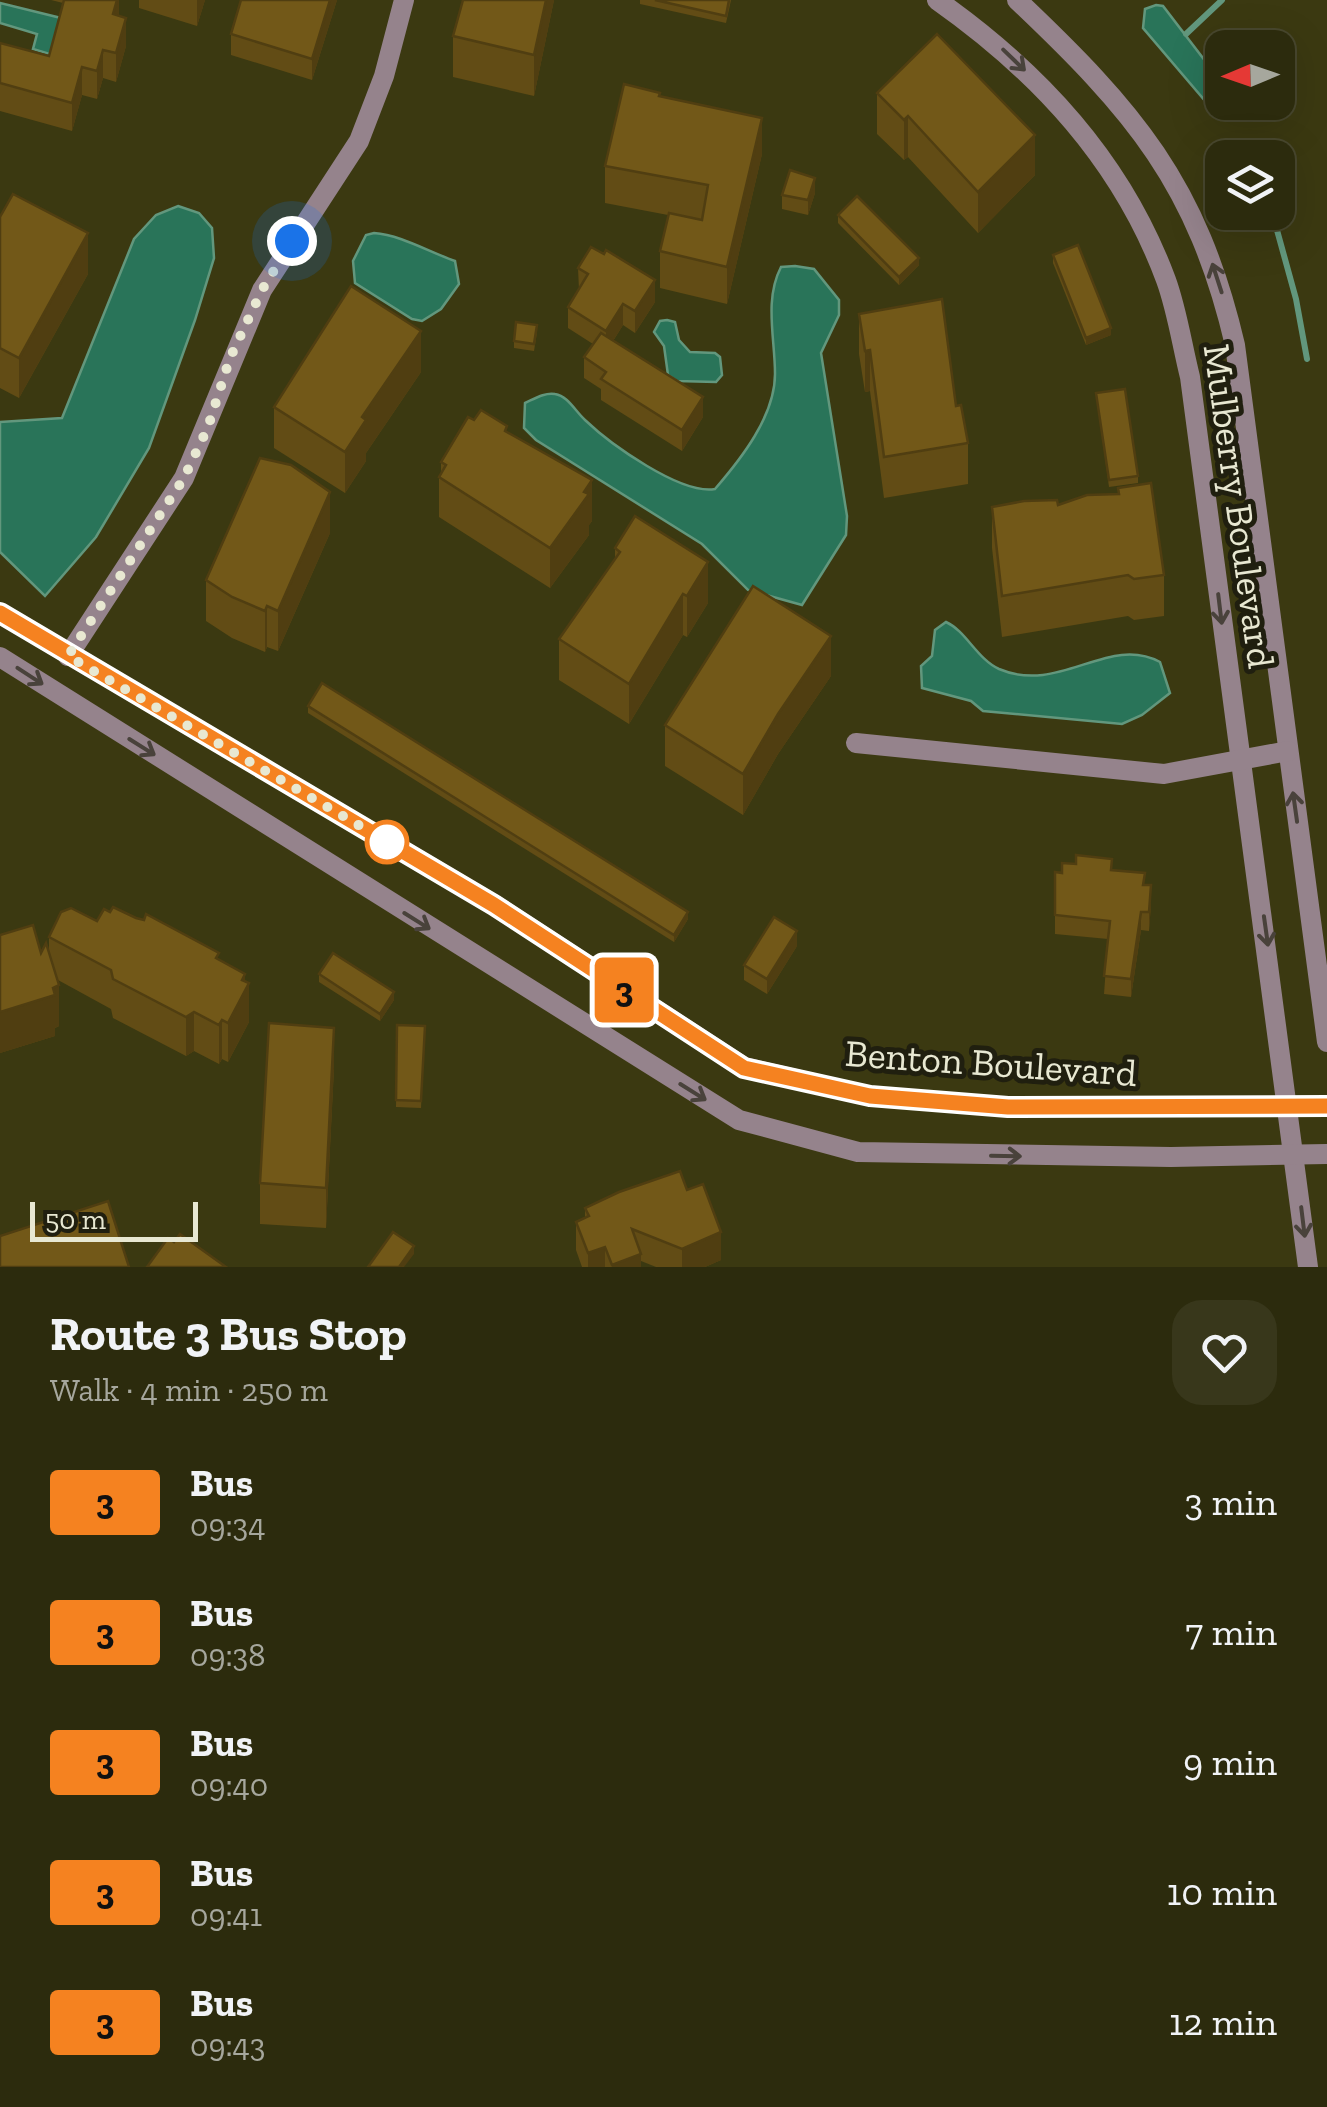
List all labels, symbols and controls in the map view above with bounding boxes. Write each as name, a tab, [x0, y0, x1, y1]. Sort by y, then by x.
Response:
north arrow	[1205, 30, 1295, 120]
map controls	[1205, 30, 1295, 230]
one-way arrow	[1001, 48, 1025, 72]
button: layers	[1205, 140, 1295, 230]
your location	[267, 216, 317, 266]
one-way arrow	[1207, 263, 1225, 294]
street label: Mulberry Boulevard	[1193, 341, 1285, 671]
one-way arrow	[1211, 593, 1230, 625]
one-way arrow	[15, 665, 43, 686]
one-way arrow	[127, 737, 156, 758]
one-way arrow	[1285, 791, 1304, 823]
unlabelled marker	[366, 821, 408, 863]
one-way arrow	[402, 911, 430, 931]
one-way arrow	[1257, 914, 1275, 947]
line badge: 3	[592, 958, 656, 1022]
text: 3	[615, 969, 633, 1011]
street label: Benton Boulevard	[844, 1030, 1138, 1096]
one-way arrow	[678, 1082, 707, 1102]
one-way arrow	[988, 1146, 1021, 1166]
scale bar	[30, 1197, 198, 1242]
text: 50 m	[45, 1203, 106, 1236]
one-way arrow	[1294, 1205, 1312, 1238]
button: heart	[1172, 1300, 1277, 1405]
text: Route 3 Bus Stop	[50, 1305, 407, 1362]
text: Walk · 4 min · 250 m	[50, 1371, 328, 1409]
text: Bus	[190, 1460, 253, 1506]
text: 3 min	[1185, 1479, 1277, 1525]
text: 3	[96, 1481, 114, 1523]
text: 09:34	[190, 1506, 266, 1544]
text: Bus	[190, 1590, 253, 1636]
text: 7 min	[1185, 1609, 1277, 1655]
text: 3	[96, 1611, 114, 1653]
text: 09:38	[190, 1636, 265, 1674]
text: Bus	[190, 1720, 253, 1766]
text: 9 min	[1183, 1739, 1277, 1785]
text: 3	[96, 1741, 114, 1783]
text: 09:40	[190, 1766, 268, 1804]
text: Bus	[190, 1850, 253, 1896]
text: 10 min	[1167, 1869, 1277, 1915]
text: 3	[96, 1871, 114, 1913]
text: 09:41	[190, 1896, 262, 1934]
text: Bus	[190, 1980, 253, 2026]
text: 12 min	[1169, 1999, 1277, 2045]
text: 3	[96, 2001, 114, 2043]
text: 09:43	[190, 2026, 266, 2064]

